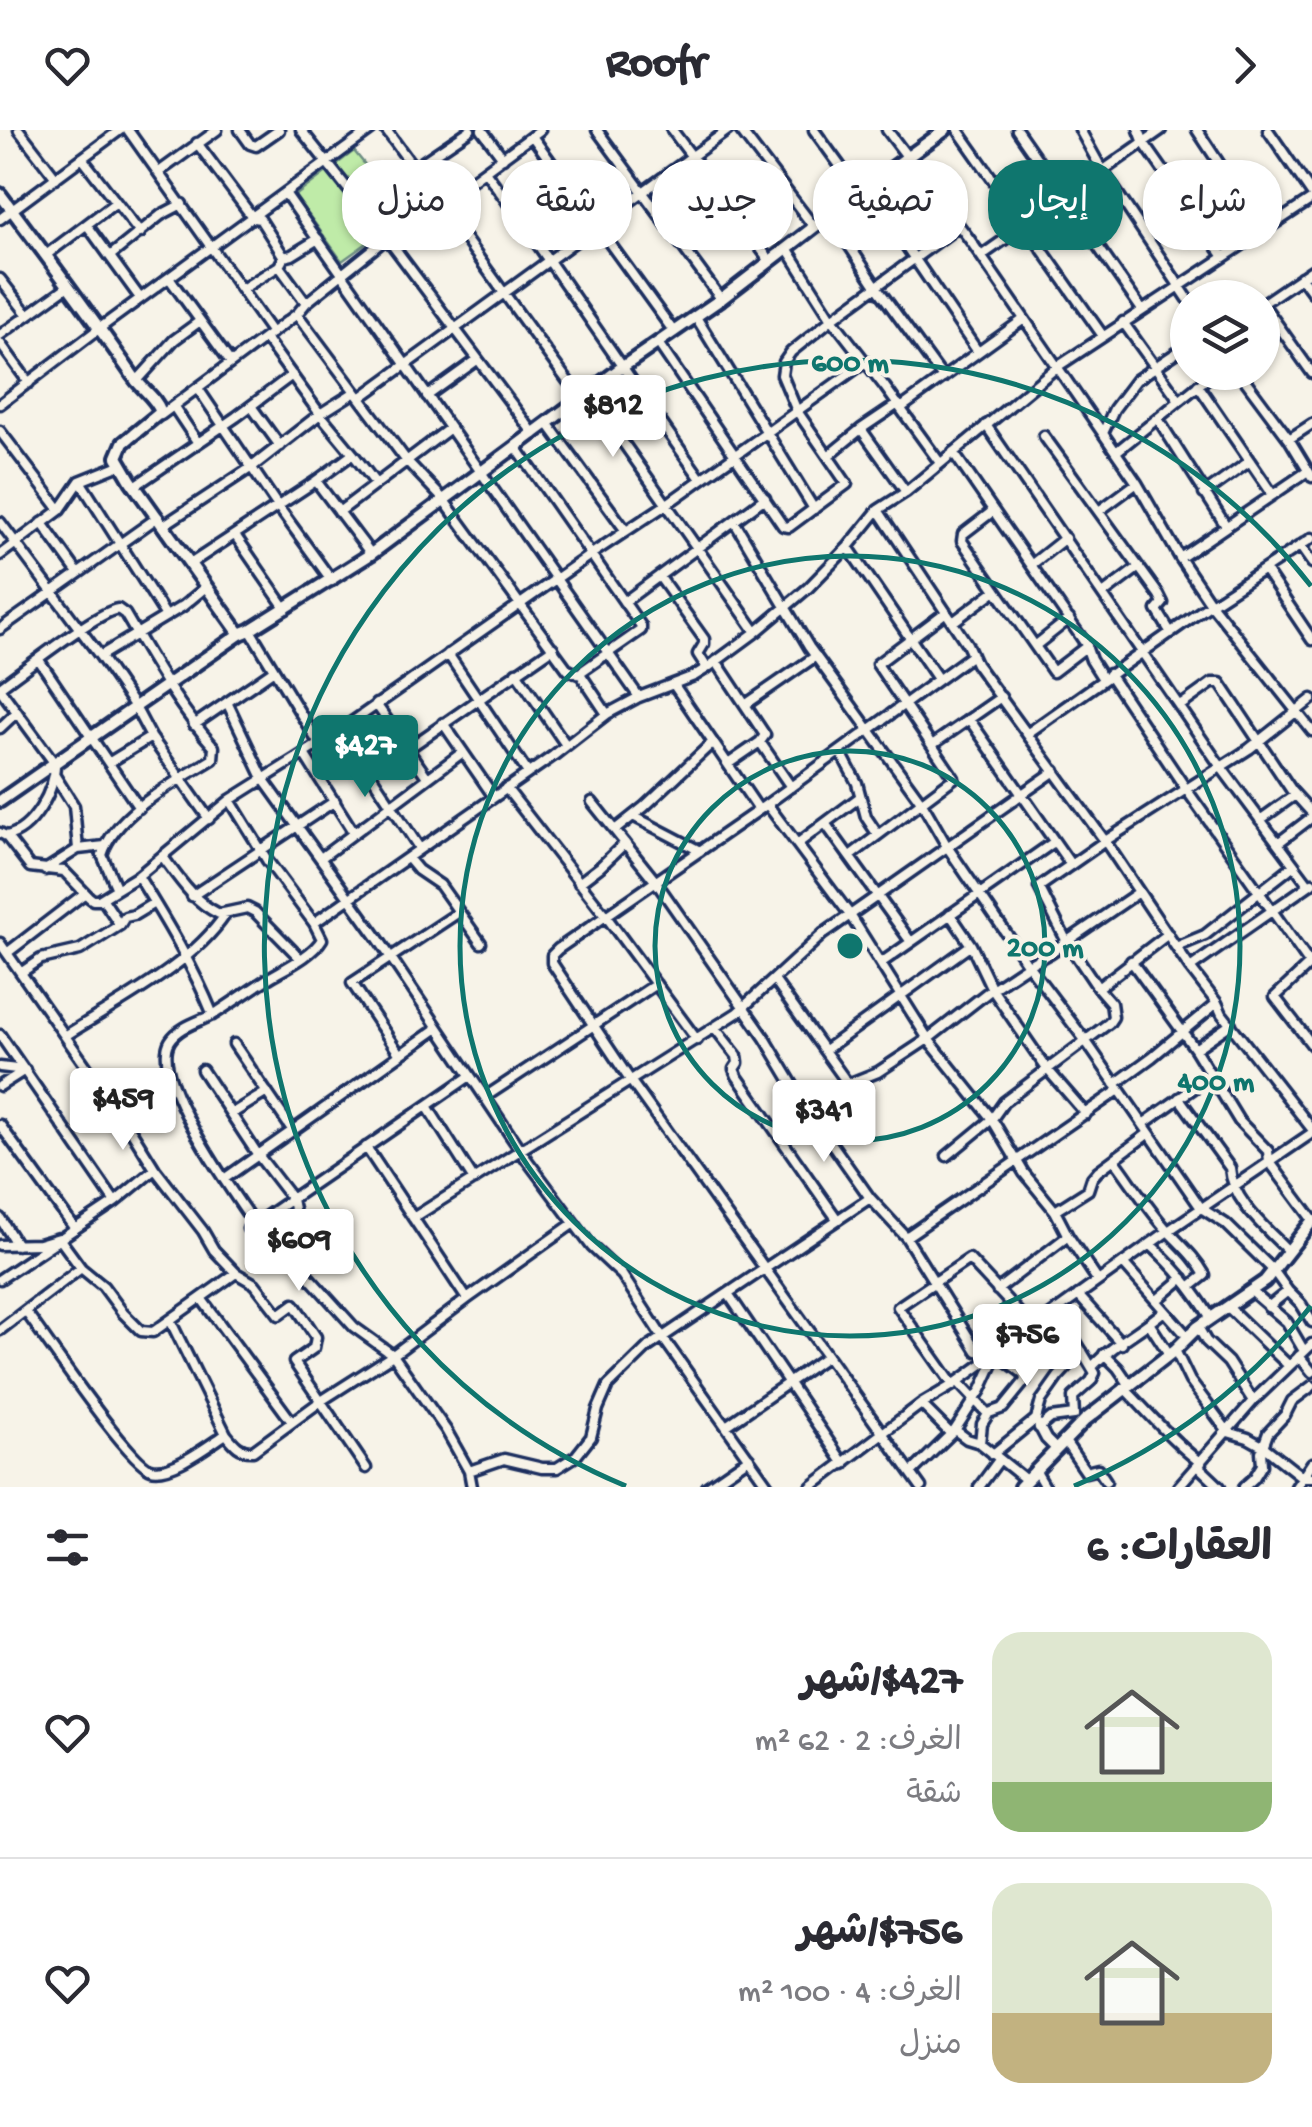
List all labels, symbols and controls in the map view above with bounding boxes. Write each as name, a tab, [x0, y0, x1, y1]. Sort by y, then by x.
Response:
icon: heart	[40, 38, 95, 93]
icon: forward	[1217, 38, 1272, 93]
text: Roofr	[606, 39, 706, 92]
chip: منزل	[342, 160, 481, 250]
chip: شقة	[501, 160, 632, 250]
chip: جديد	[652, 160, 793, 250]
chip: تصفية	[813, 160, 968, 250]
chip: إيجار	[988, 160, 1123, 250]
chip: شراء	[1143, 160, 1282, 250]
map controls	[1170, 280, 1280, 390]
button: layers	[1170, 280, 1280, 390]
text: 600 m	[811, 348, 890, 383]
pin: $812	[554, 375, 672, 460]
text: $812	[583, 388, 643, 426]
pin: $427	[306, 715, 424, 800]
text: $427	[334, 728, 396, 766]
centre of rings	[832, 928, 868, 964]
text: 200 m	[1006, 933, 1084, 968]
text: 400 m	[1177, 1067, 1255, 1102]
pin: $459	[64, 1068, 182, 1153]
pin: $341	[765, 1080, 883, 1165]
text: $459	[92, 1081, 154, 1119]
text: $341	[794, 1093, 854, 1131]
pin: $609	[240, 1209, 358, 1294]
text: $609	[267, 1222, 331, 1260]
pin: $756	[968, 1304, 1086, 1389]
text: $756	[995, 1317, 1059, 1355]
icon: filters	[40, 1520, 95, 1575]
text: العقارات: 6	[1087, 1527, 1272, 1576]
text: $427/شهر	[801, 1659, 962, 1708]
icon: home	[1072, 1672, 1192, 1792]
icon: heart	[40, 1705, 95, 1760]
text: الغرف: 2 · 62 m²	[755, 1724, 962, 1762]
text: شقة	[906, 1777, 962, 1815]
text: $756/شهر	[798, 1910, 962, 1959]
icon: home	[1072, 1923, 1192, 2043]
icon: heart	[40, 1956, 95, 2011]
text: الغرف: 4 · 100 m²	[738, 1975, 962, 2013]
text: منزل	[899, 2028, 962, 2066]

